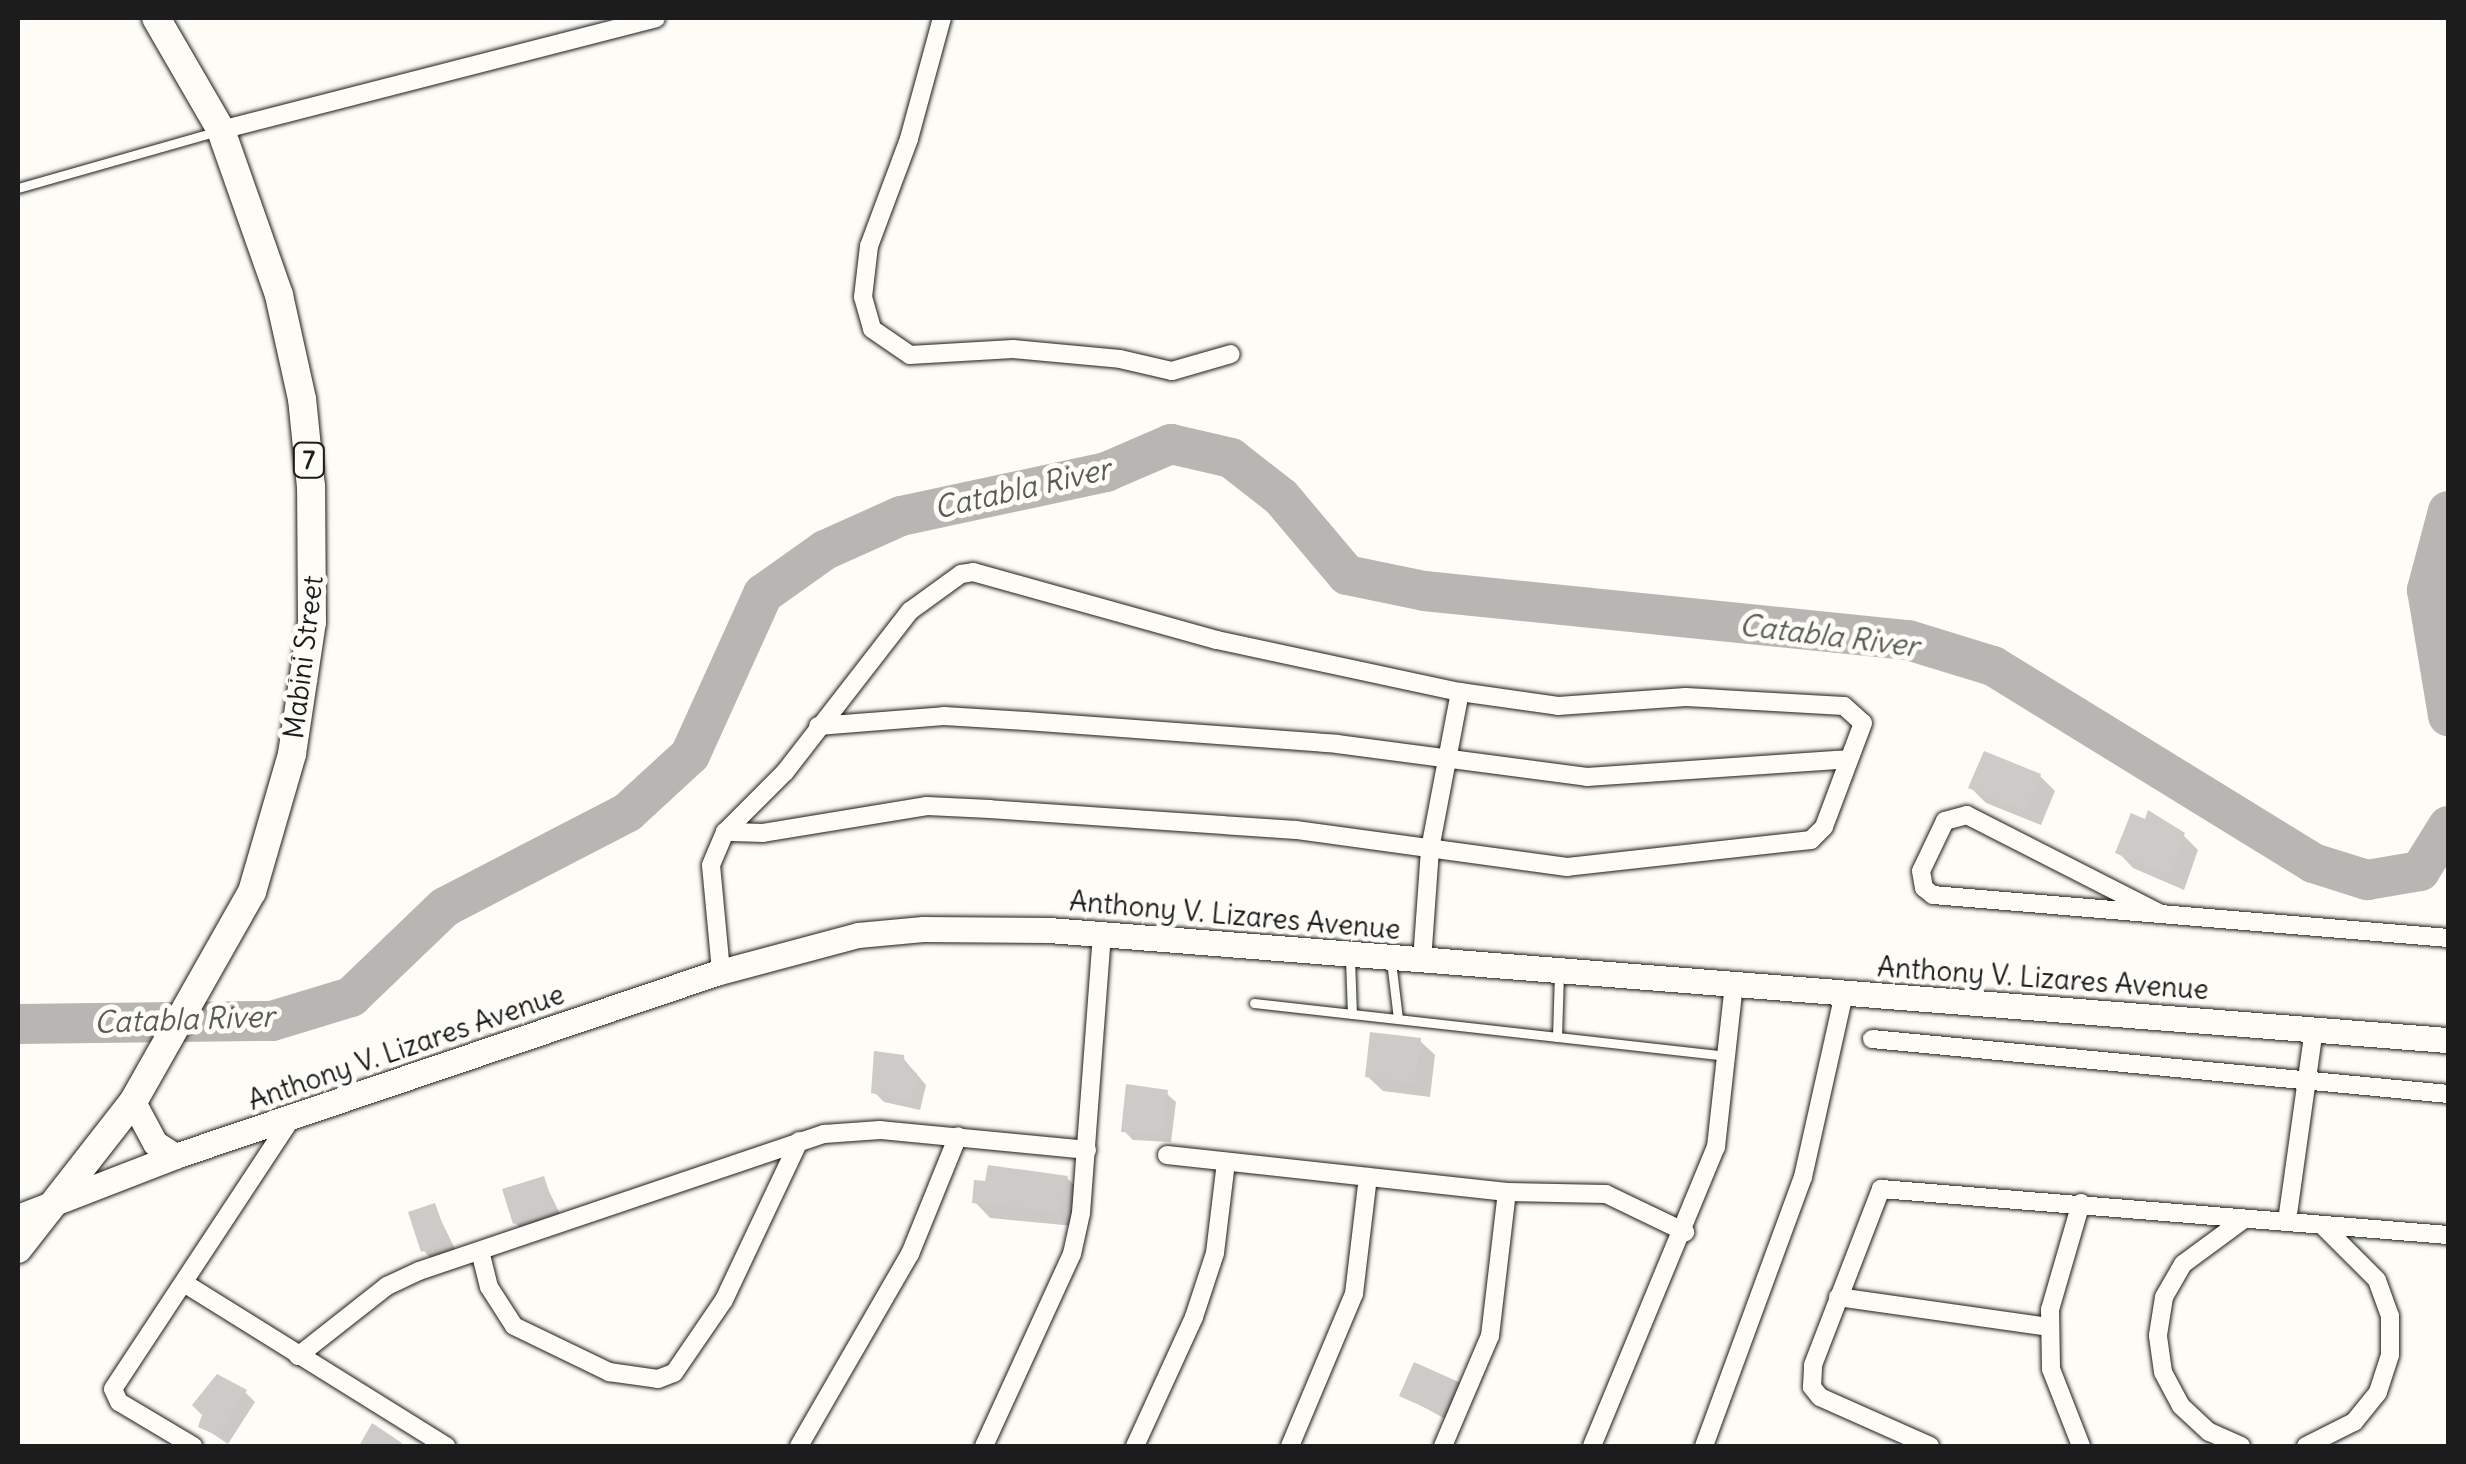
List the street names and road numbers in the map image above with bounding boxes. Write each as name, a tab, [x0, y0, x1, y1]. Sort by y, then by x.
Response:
road number: 7	[292, 440, 326, 480]
street label: Mabini Street	[276, 574, 330, 740]
street label: Anthony V. Lizares Avenue	[1068, 884, 1402, 946]
street label: Anthony V. Lizares Avenue	[1876, 950, 2210, 1006]
street label: Anthony V. Lizares Avenue	[243, 977, 569, 1117]

